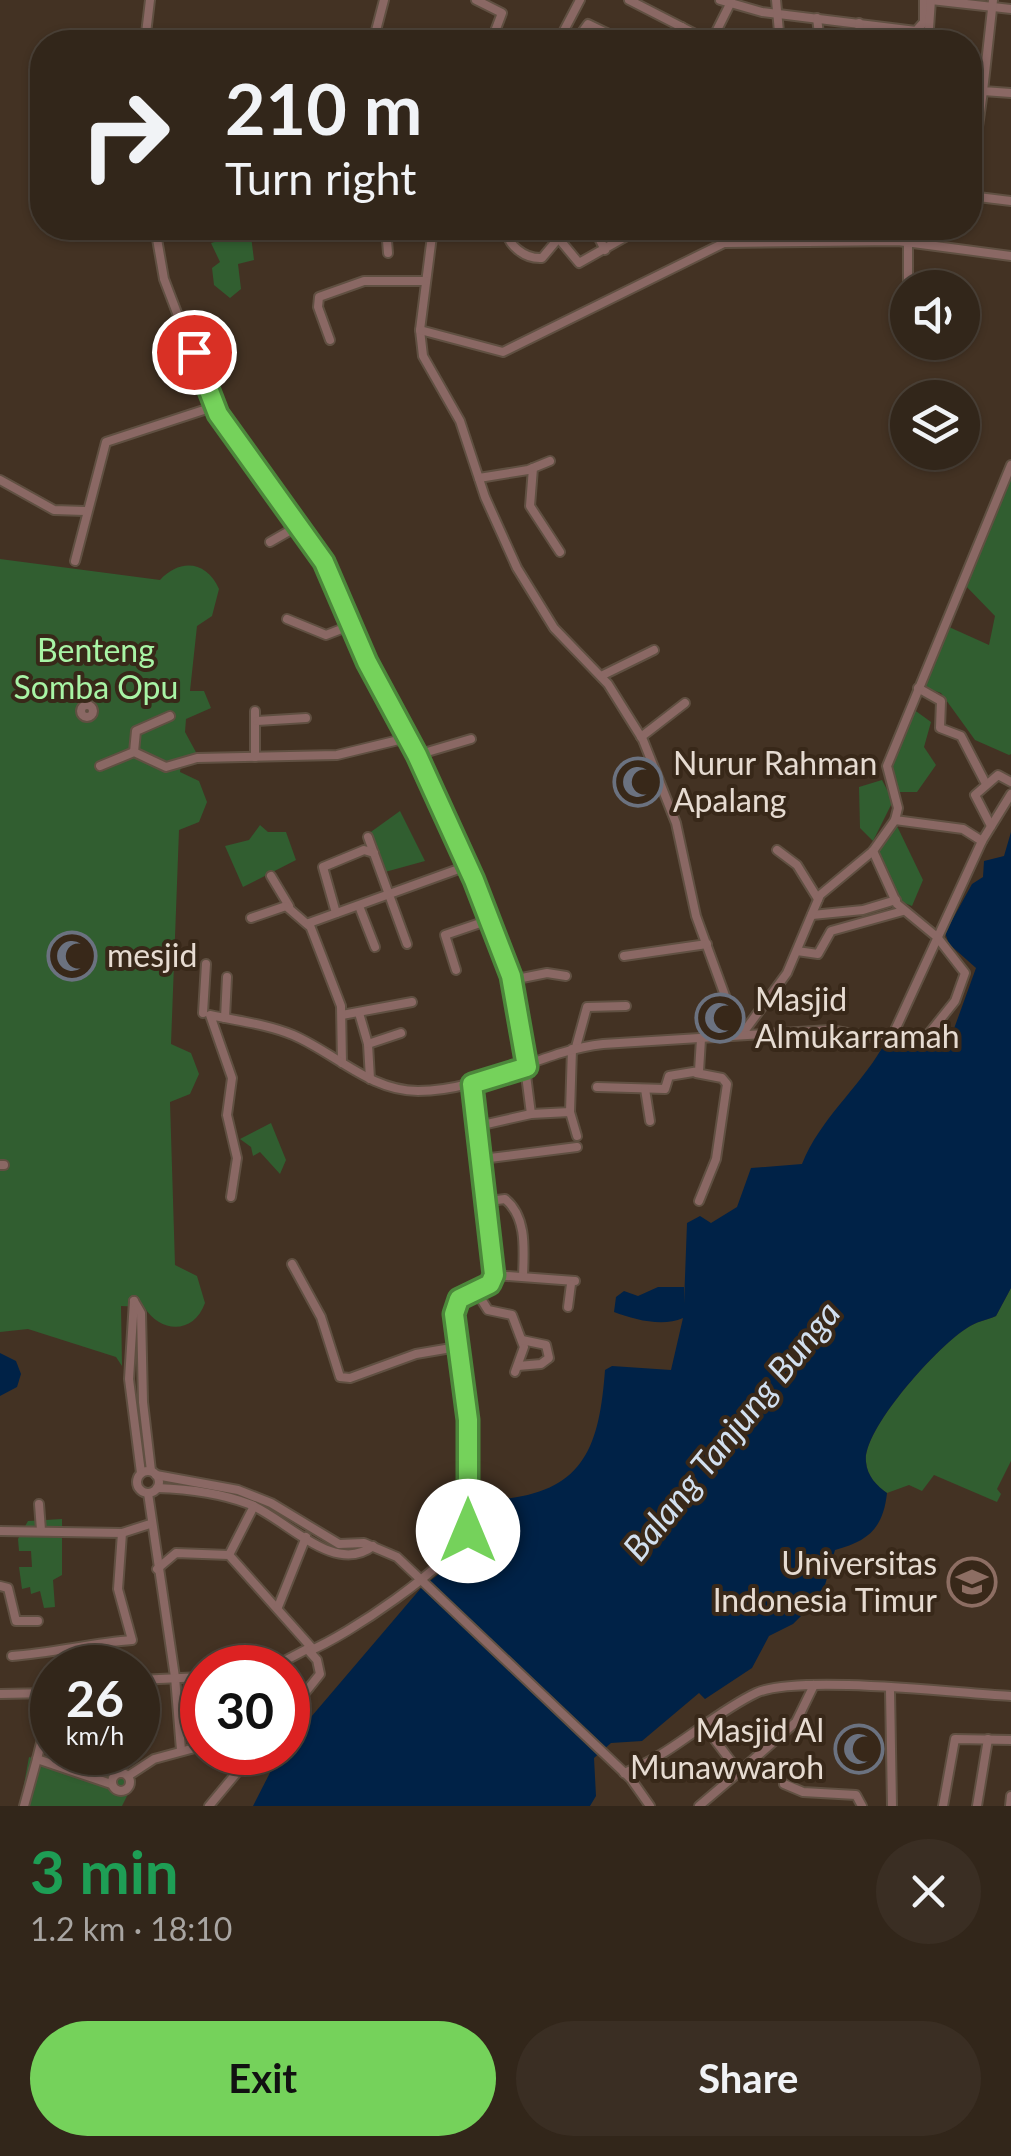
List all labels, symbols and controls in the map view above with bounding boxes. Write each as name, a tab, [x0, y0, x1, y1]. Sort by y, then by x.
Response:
text: 210 m	[225, 66, 422, 150]
icon: right	[60, 70, 190, 200]
text: Turn right	[225, 151, 416, 205]
map controls	[890, 270, 980, 470]
button: sound	[890, 270, 980, 360]
pin	[152, 310, 237, 395]
icon: arrive	[167, 325, 222, 380]
button: layers	[890, 380, 980, 470]
park label: Benteng Somba Opu	[14, 630, 178, 706]
place label: Nurur Rahman Apalang	[673, 743, 877, 819]
mosque icon: Nurur Rahman Apalang	[612, 756, 664, 808]
mosque icon: mesjid	[46, 930, 98, 982]
place label: mesjid	[107, 935, 197, 974]
place label: Masjid Almukarramah	[755, 979, 960, 1055]
mosque icon: Masjid Almukarramah	[694, 992, 746, 1044]
water label: Balang Tanjung Bunga	[613, 1292, 848, 1568]
position arrow	[416, 1479, 520, 1583]
place label: Universitas Indonesia Timur	[713, 1543, 937, 1619]
school or university icon: Universitas Indonesia Timur	[946, 1556, 998, 1608]
speed limit sign: 30	[180, 1645, 310, 1775]
text: 26	[66, 1668, 124, 1728]
place label: Masjid Al Munawwaroh	[630, 1710, 824, 1786]
text: km/h	[66, 1720, 124, 1750]
mosque icon: Masjid Al Munawwaroh	[833, 1723, 885, 1775]
text: 3 min	[30, 1835, 179, 1907]
button: close	[876, 1839, 981, 1944]
text: 1.2 km · 18:10	[30, 1909, 232, 1948]
button: Exit	[30, 2021, 496, 2136]
button: Share	[516, 2021, 981, 2136]

